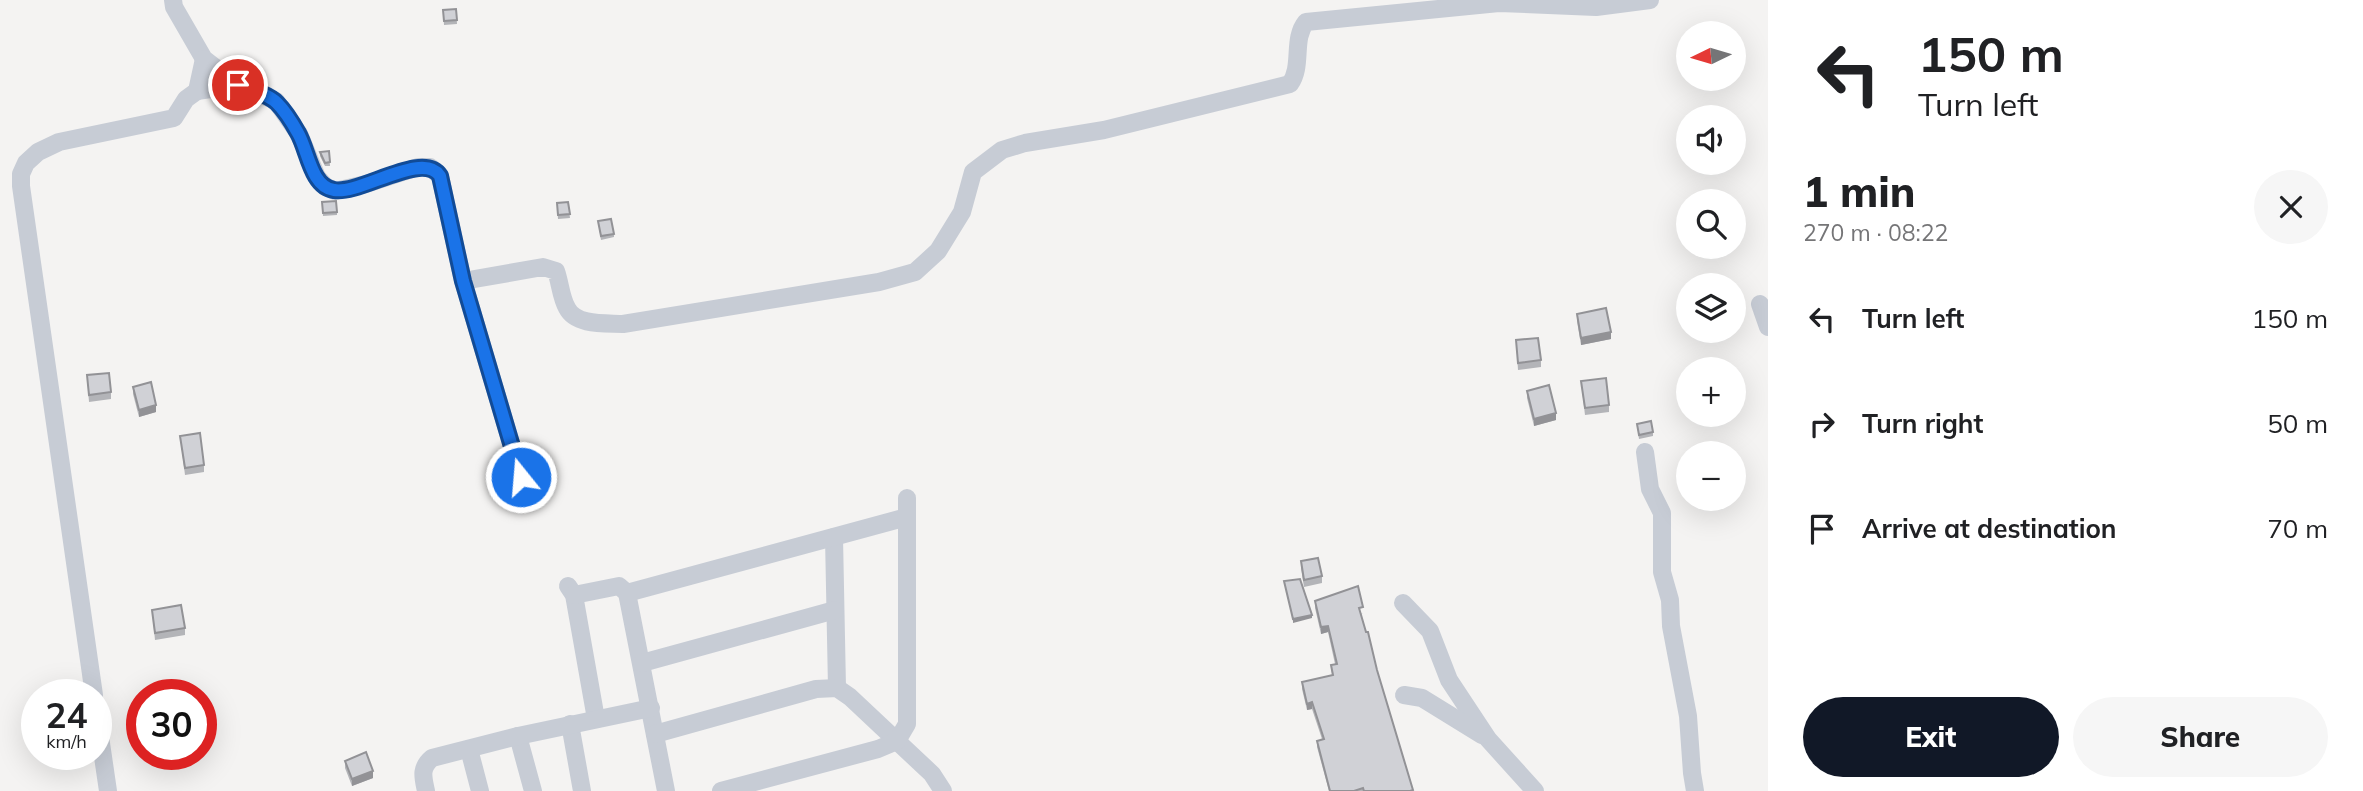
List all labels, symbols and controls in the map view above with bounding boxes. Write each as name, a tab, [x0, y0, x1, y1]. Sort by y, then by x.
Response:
north arrow	[1676, 21, 1746, 91]
map controls	[1676, 21, 1746, 511]
text: 150 m	[1918, 23, 2064, 84]
icon: left	[1803, 28, 1894, 119]
pin	[208, 55, 268, 115]
icon: arrive	[219, 66, 257, 104]
text: Turn left	[1918, 84, 2038, 124]
button: sound	[1676, 105, 1746, 175]
text: 1 min	[1803, 165, 1916, 218]
button: close	[2254, 170, 2328, 244]
button: search	[1676, 189, 1746, 259]
text: 270 m · 08:22	[1803, 218, 1948, 247]
button: layers	[1676, 273, 1746, 343]
icon: left	[1803, 300, 1841, 338]
text: Turn left	[1862, 302, 1964, 335]
text: 150 m	[2252, 302, 2328, 335]
button: +	[1676, 357, 1746, 427]
icon: right	[1803, 405, 1841, 443]
text: Turn right	[1862, 407, 1983, 440]
text: 50 m	[2267, 407, 2328, 440]
position arrow	[484, 440, 558, 514]
button: −	[1676, 441, 1746, 511]
icon: arrive	[1803, 510, 1841, 548]
text: Arrive at destination	[1862, 512, 2117, 545]
text: 70 m	[2267, 512, 2328, 545]
speed limit sign: 30	[126, 679, 217, 770]
text: 24	[45, 693, 88, 737]
button: Exit	[1803, 697, 2059, 777]
button: Share	[2073, 697, 2328, 777]
text: km/h	[46, 730, 87, 753]

